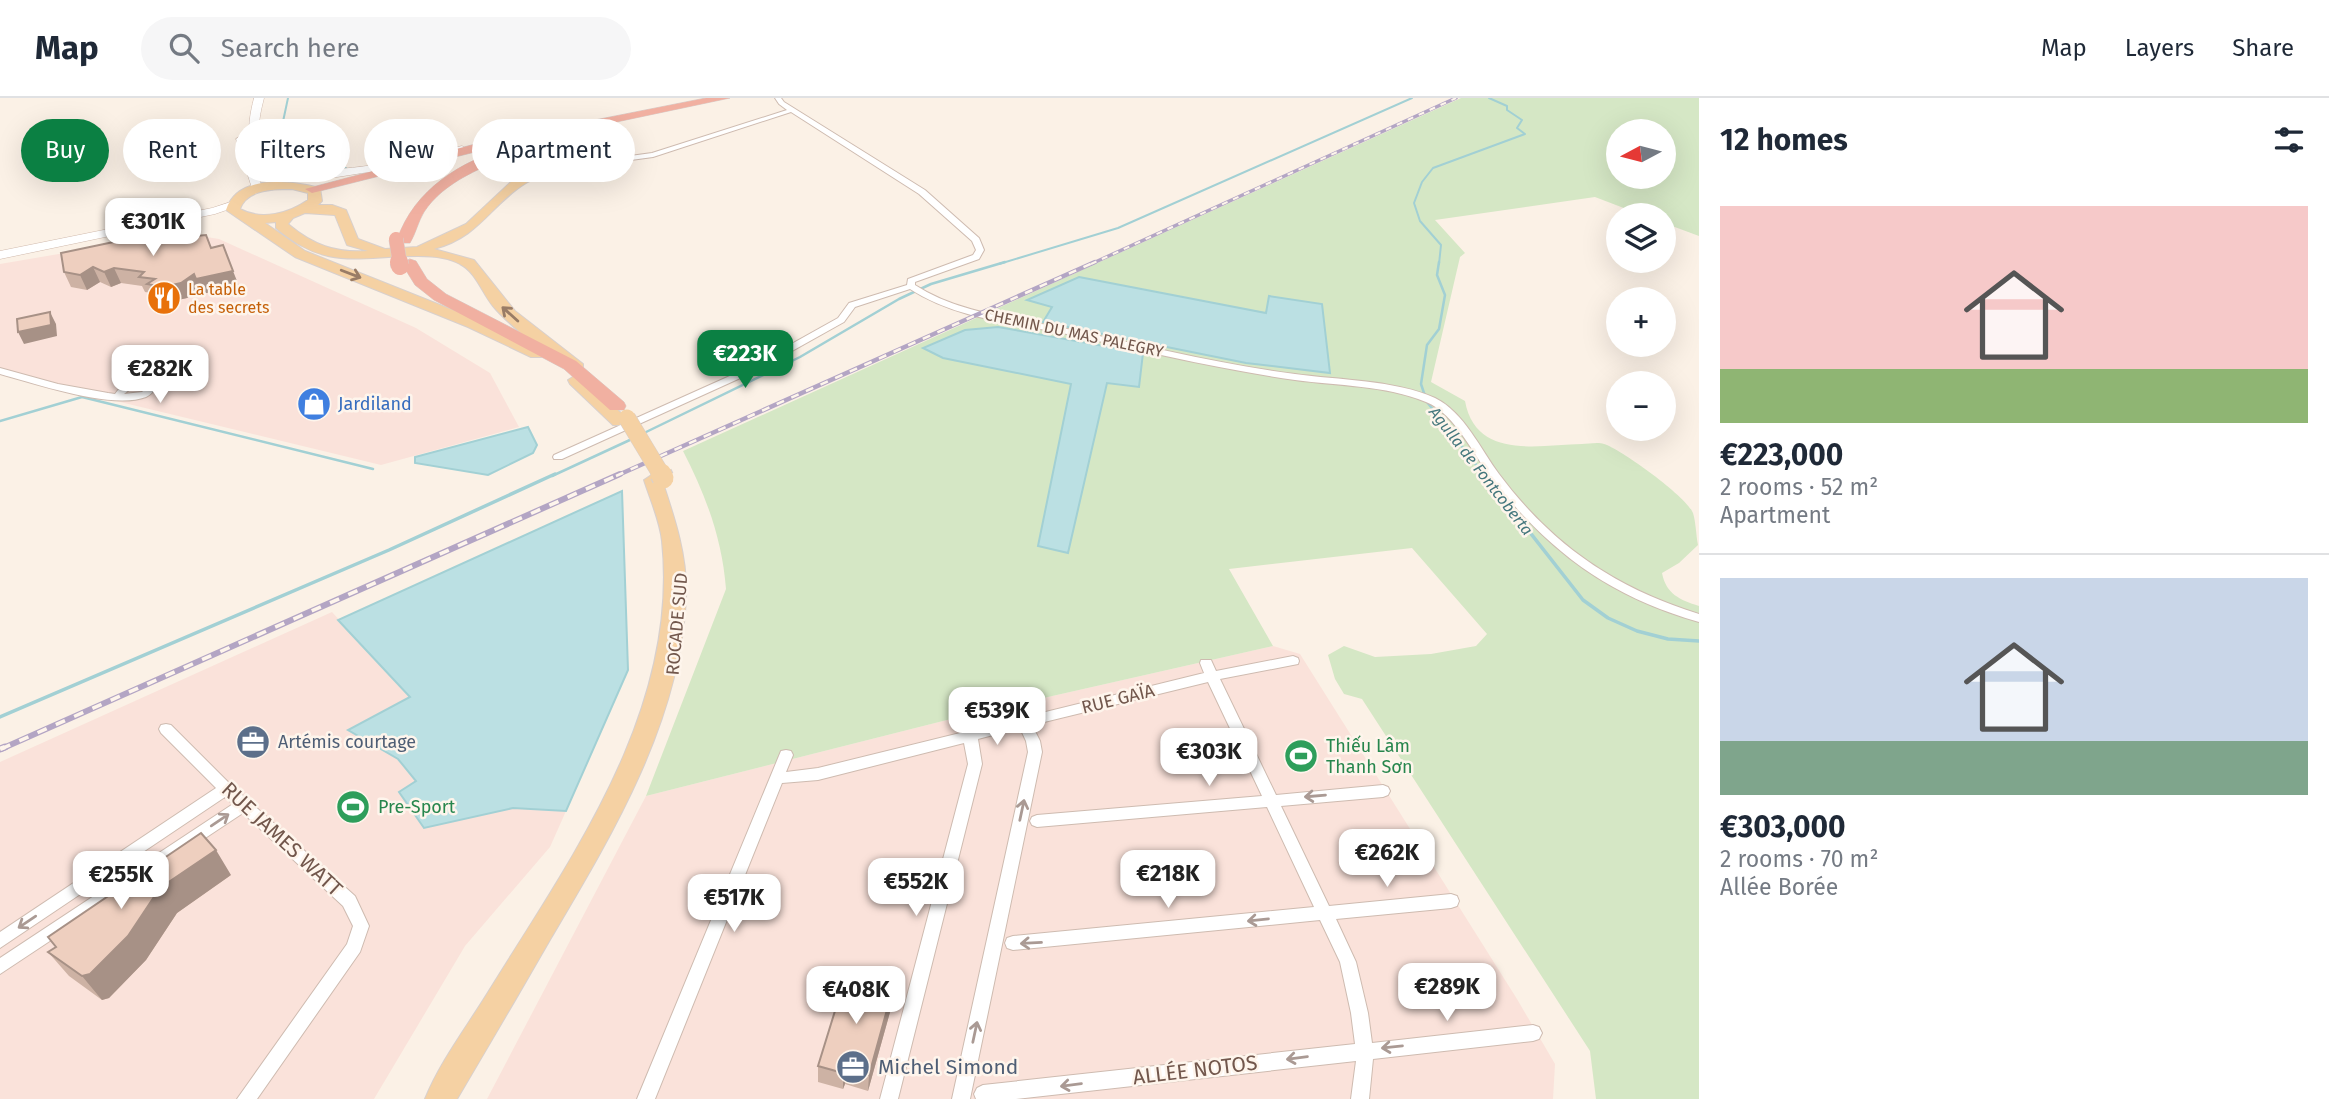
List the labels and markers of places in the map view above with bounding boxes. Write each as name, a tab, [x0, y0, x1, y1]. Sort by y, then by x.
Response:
pin: €301K	[104, 198, 202, 258]
restaurant icon: La table des secrets	[145, 279, 183, 317]
place label: La table des secrets	[188, 280, 270, 317]
pin: €223K	[696, 330, 794, 390]
pin: €282K	[111, 345, 209, 405]
shop icon: Jardiland	[295, 385, 333, 423]
place label: Jardiland	[338, 393, 412, 415]
pin: €539K	[948, 688, 1046, 747]
office icon: Artémis courtage	[234, 723, 272, 761]
pin: €303K	[1160, 728, 1258, 788]
place label: Artémis courtage	[278, 731, 416, 753]
place label: Thiếu Lâm Thanh Sơn	[1326, 735, 1413, 778]
sports icon: Thiếu Lâm Thanh Sơn	[1282, 737, 1320, 775]
sports icon: Pre-Sport	[334, 788, 372, 826]
place label: Pre-Sport	[378, 796, 456, 818]
pin: €262K	[1338, 830, 1436, 889]
pin: €218K	[1119, 850, 1217, 910]
pin: €255K	[72, 852, 170, 911]
pin: €552K	[867, 858, 965, 918]
pin: €517K	[685, 874, 783, 934]
pin: €289K	[1398, 964, 1496, 1023]
pin: €408K	[807, 967, 905, 1026]
office icon: Michel Simond	[834, 1048, 872, 1086]
place label: Michel Simond	[878, 1054, 1018, 1080]

